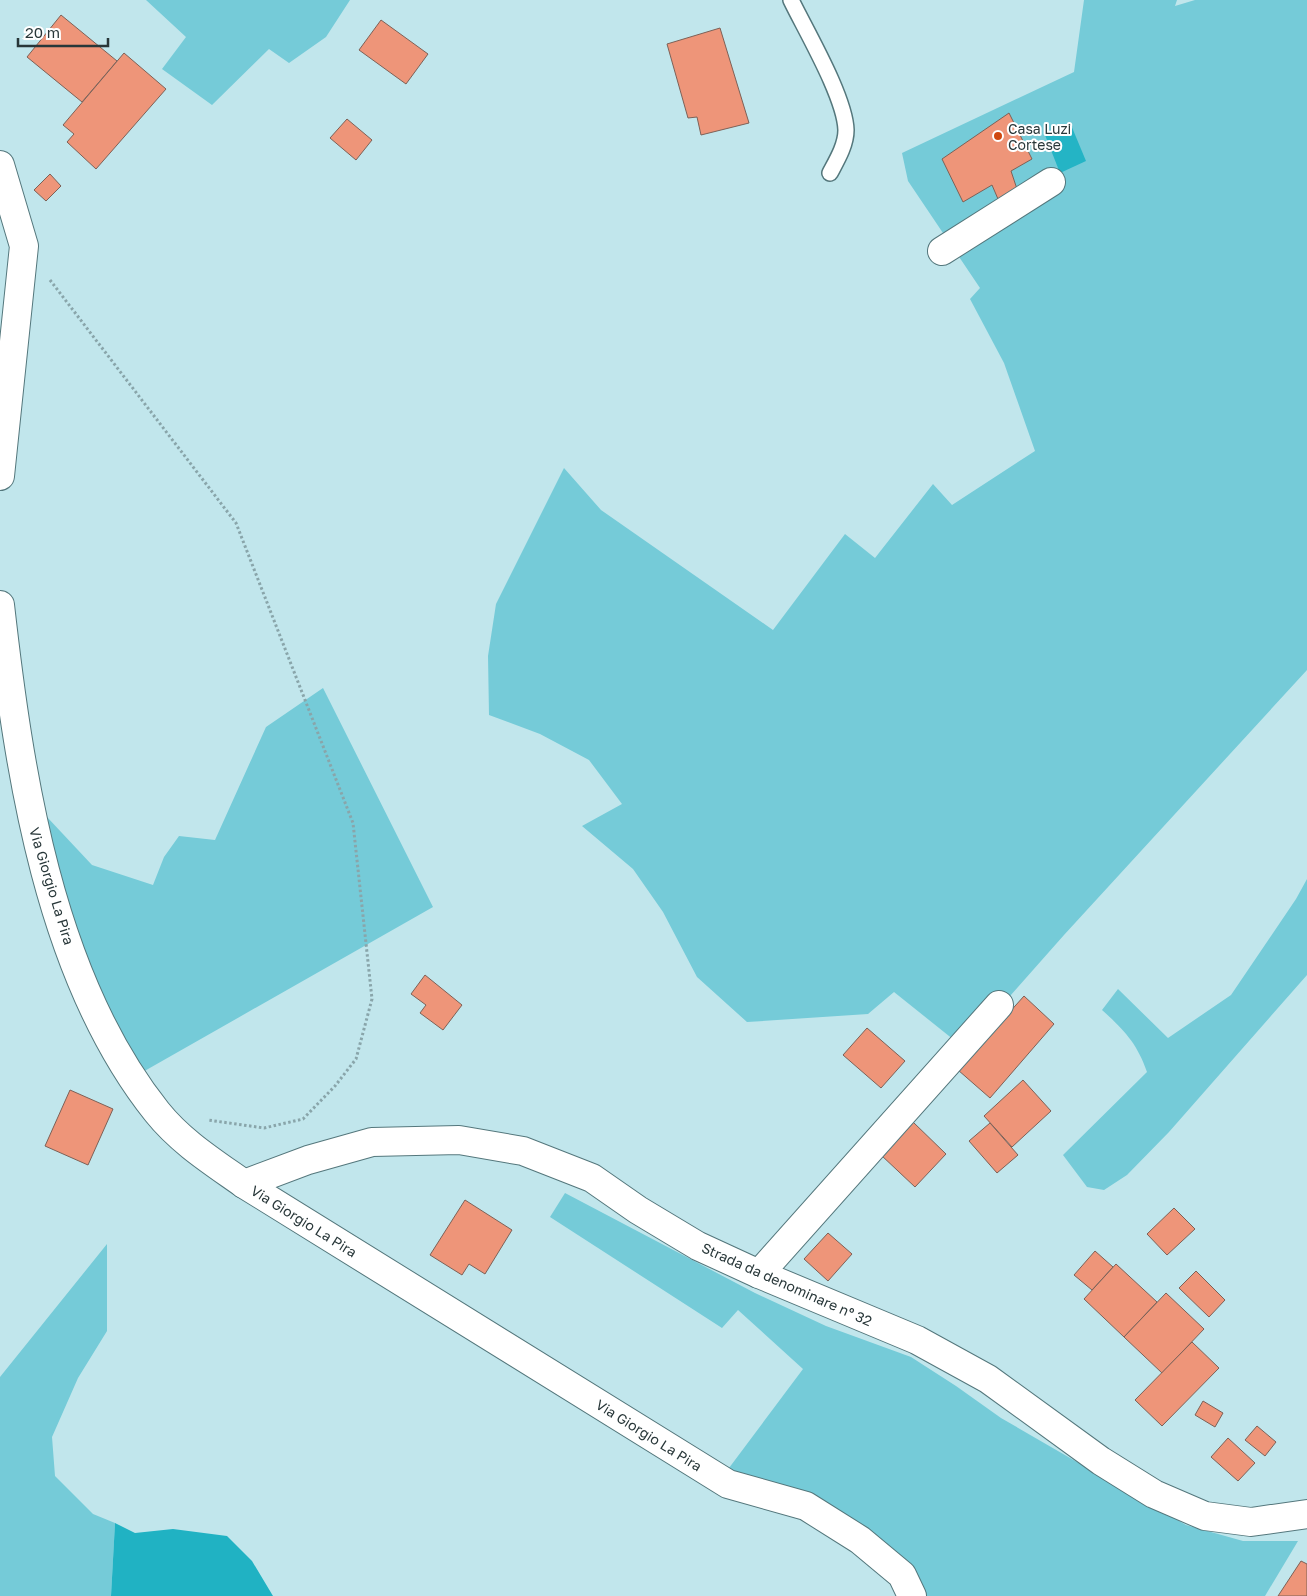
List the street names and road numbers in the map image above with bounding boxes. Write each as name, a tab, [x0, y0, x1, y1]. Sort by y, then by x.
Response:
street label: Via Giorgio La Pira	[26, 825, 78, 947]
street label: Via Giorgio La Pira	[248, 1182, 360, 1260]
street label: Strada da denominare nº 32	[699, 1239, 875, 1329]
street label: Via Giorgio La Pira	[593, 1396, 705, 1474]

